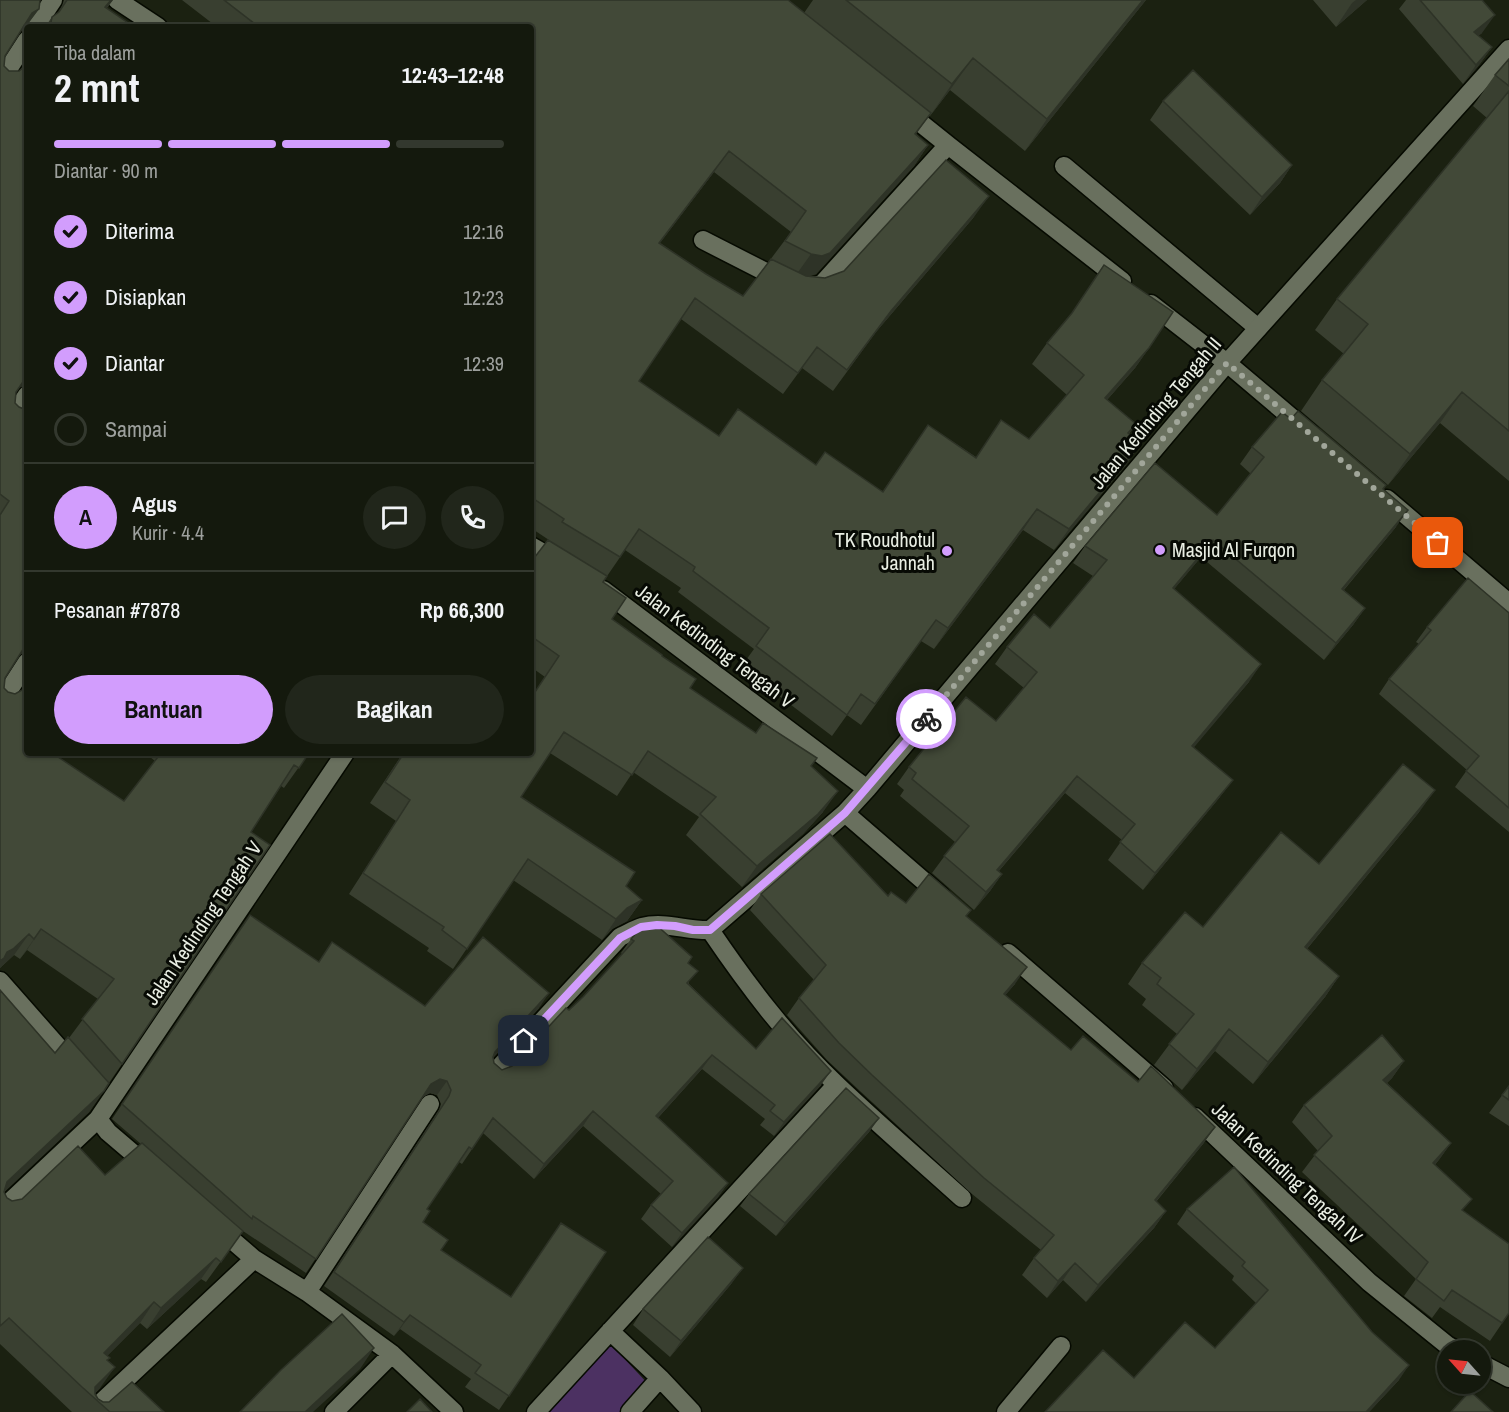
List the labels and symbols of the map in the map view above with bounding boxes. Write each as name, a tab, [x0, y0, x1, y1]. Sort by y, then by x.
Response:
street label: Jalan Kedinding Tengah II	[1084, 331, 1227, 494]
pin	[1412, 517, 1463, 568]
place label: TK Roudhotul Jannah	[835, 526, 935, 576]
place label: Masjid Al Furqon	[1172, 536, 1295, 563]
marker: Masjid Al Furqon	[1153, 543, 1167, 557]
marker: TK Roudhotul Jannah	[940, 544, 954, 558]
street label: Jalan Kedinding Tengah V	[630, 577, 800, 714]
courier	[896, 689, 956, 749]
street label: Jalan Kedinding Tengah V	[138, 835, 268, 1010]
pin	[498, 1015, 549, 1066]
street label: Jalan Kedinding Tengah IV	[1206, 1096, 1369, 1250]
north arrow	[1437, 1340, 1491, 1394]

